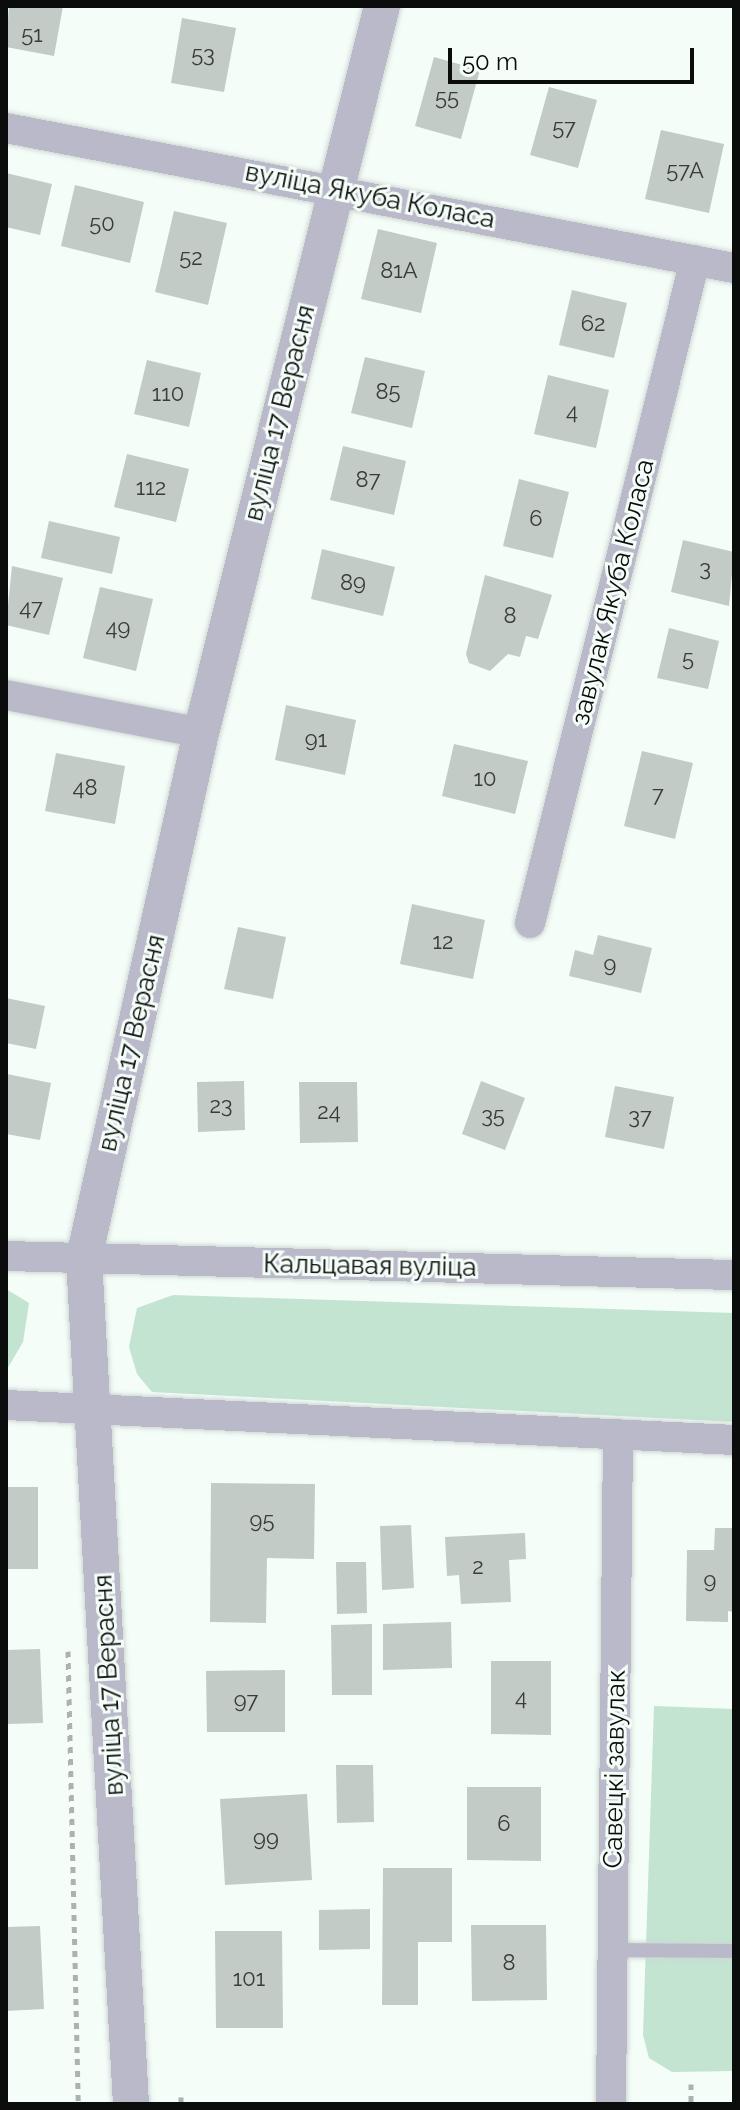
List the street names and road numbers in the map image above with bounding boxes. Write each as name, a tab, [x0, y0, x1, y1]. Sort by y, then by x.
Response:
street label: вуліца Якуба Коласа	[243, 156, 497, 236]
street label: вуліца 17 Верасня	[238, 302, 322, 524]
street label: завулак Якуба Коласа	[565, 456, 661, 728]
street label: вуліца 17 Верасня	[92, 932, 172, 1154]
street label: Кальцавая вуліца	[263, 1249, 477, 1283]
street label: вуліца 17 Верасня	[88, 1574, 130, 1796]
street label: Савецкі завулак	[598, 1669, 632, 1869]

